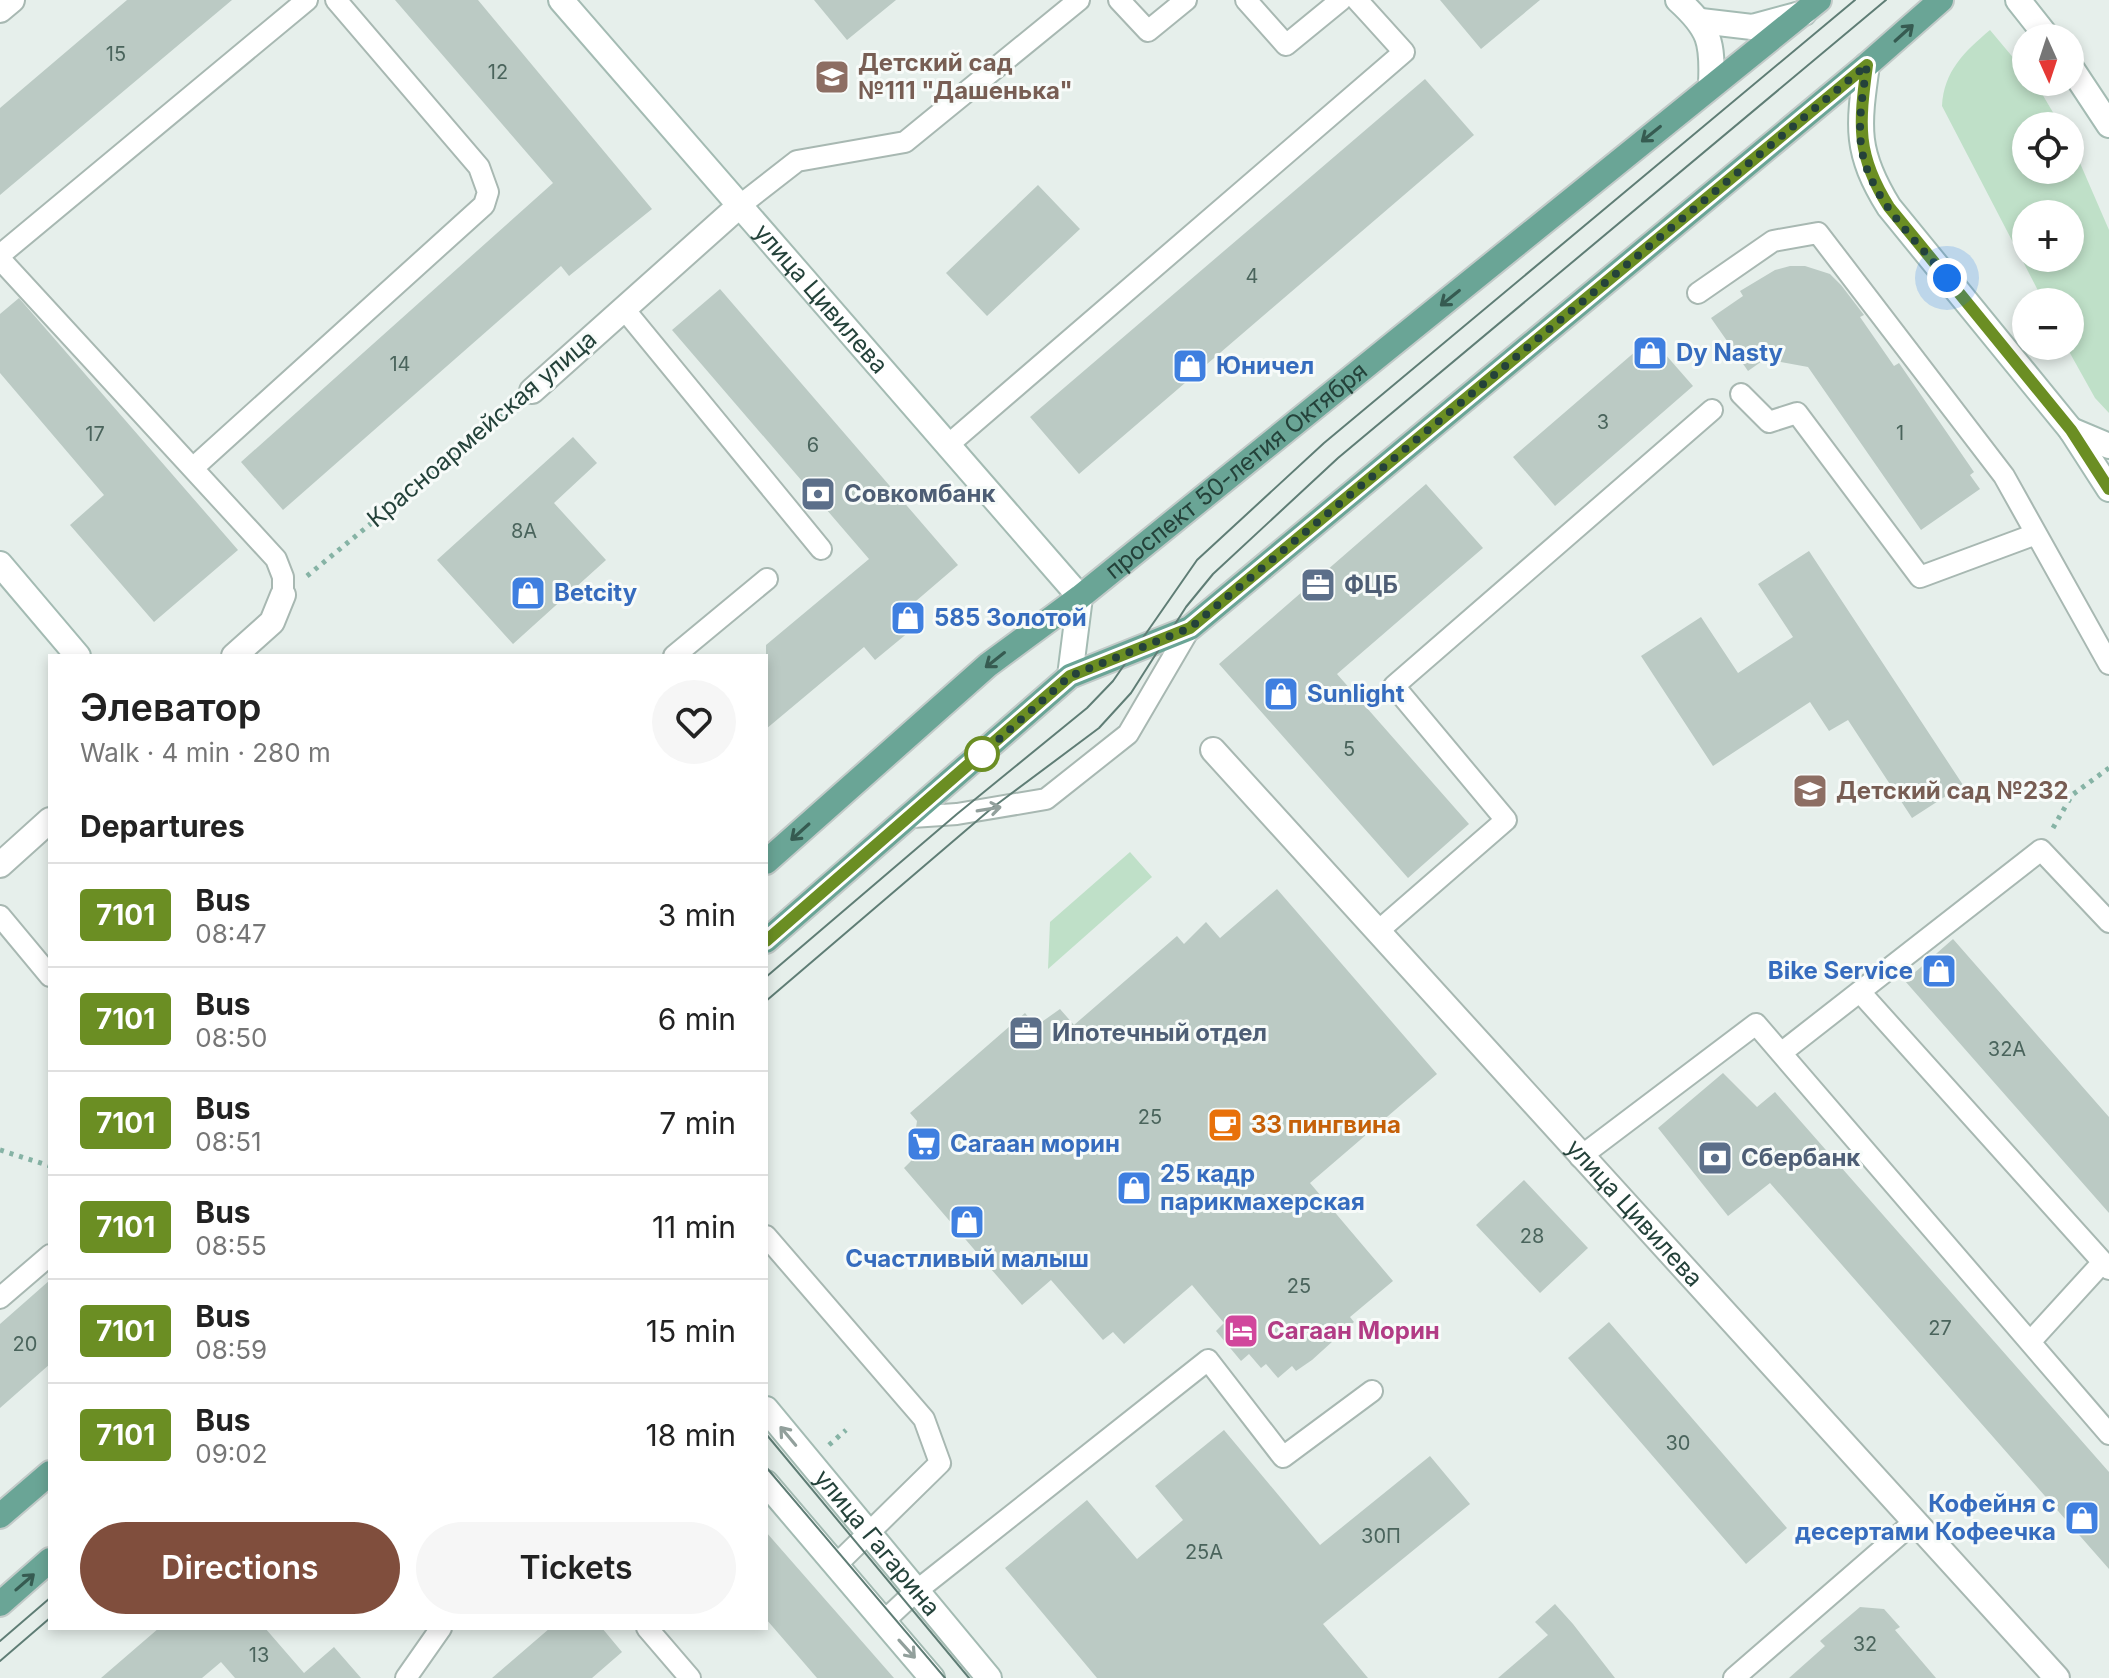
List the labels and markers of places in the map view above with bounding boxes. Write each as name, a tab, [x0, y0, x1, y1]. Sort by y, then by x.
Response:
place label: Детский сад №111 "Дашенька"	[858, 48, 1073, 105]
school or university icon: Детский сад №111 "Дашенька"	[813, 58, 851, 96]
shop icon: Dy Nasty	[1631, 334, 1669, 372]
place label: Dy Nasty	[1676, 338, 1783, 367]
shop icon: Юничел	[1171, 347, 1209, 385]
place label: Юничел	[1216, 351, 1314, 380]
bank icon: Совкомбанк	[799, 475, 837, 513]
place label: Совкомбанк	[844, 479, 996, 508]
office icon: ФЦБ	[1299, 566, 1337, 604]
place label: ФЦБ	[1344, 570, 1398, 599]
shop icon: Betcity	[509, 574, 547, 612]
place label: Betcity	[554, 578, 638, 607]
shop icon: 585 Золотой	[889, 599, 927, 637]
place label: 585 Золотой	[934, 603, 1087, 632]
shop icon: Sunlight	[1262, 675, 1300, 713]
place label: Sunlight	[1307, 679, 1405, 708]
unlabelled marker	[965, 737, 999, 771]
school or university icon: Детский сад №232	[1791, 772, 1829, 810]
place label: Детский сад №232	[1836, 776, 2069, 805]
shop icon: Bike Service	[1920, 952, 1958, 990]
place label: Bike Service	[1768, 956, 1913, 985]
office icon: Ипотечный отдел	[1007, 1014, 1045, 1052]
place label: Ипотечный отдел	[1052, 1018, 1267, 1047]
cafe icon: 33 пингвина	[1206, 1106, 1244, 1144]
place label: 33 пингвина	[1251, 1110, 1401, 1139]
supermarket icon: Сагаан морин	[905, 1125, 943, 1163]
place label: Сагаан морин	[950, 1129, 1120, 1158]
bank icon: Сбербанк	[1696, 1139, 1734, 1177]
place label: Сбербанк	[1741, 1143, 1860, 1172]
place label: 25 кадр парикмахерская	[1160, 1159, 1365, 1216]
shop icon: 25 кадр парикмахерская	[1115, 1169, 1153, 1207]
shop icon: Счастливый малыш	[948, 1203, 986, 1241]
place label: Счастливый малыш	[845, 1244, 1089, 1273]
hotel icon: Сагаан Морин	[1222, 1312, 1260, 1350]
place label: Сагаан Морин	[1267, 1316, 1440, 1345]
place label: Кофейня с десертами Кофеечка	[1795, 1489, 2056, 1546]
shop icon: Кофейня с десертами Кофеечка	[2063, 1499, 2101, 1537]

